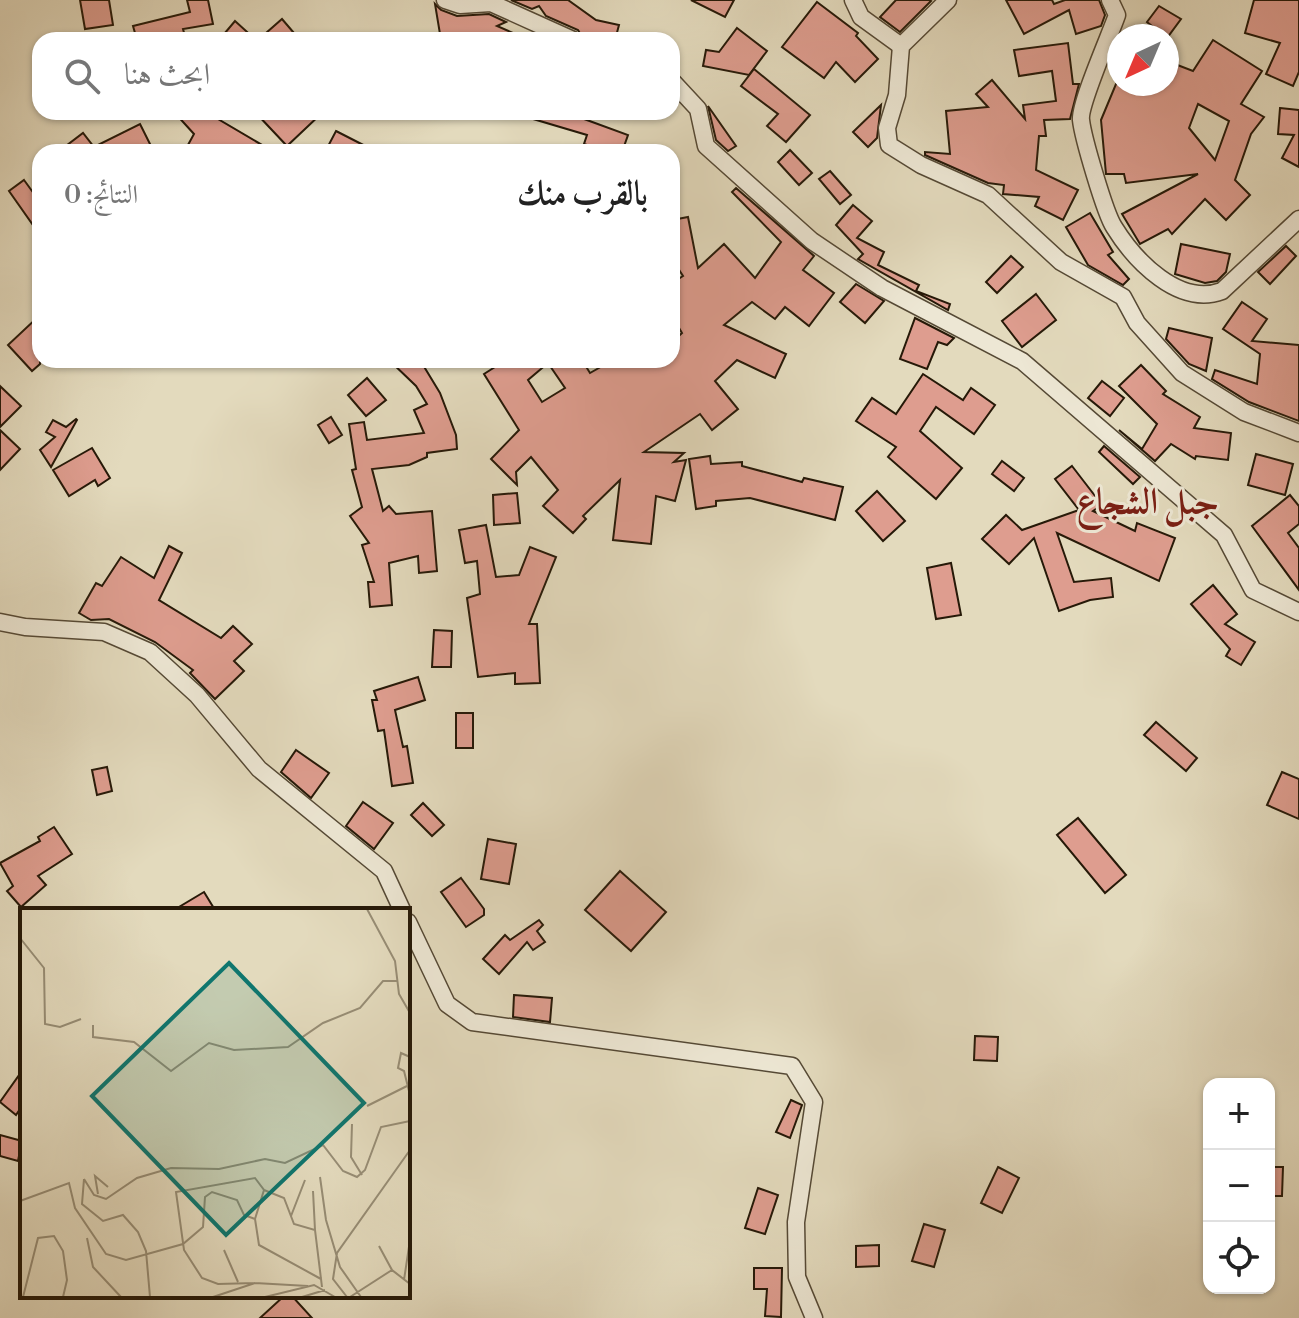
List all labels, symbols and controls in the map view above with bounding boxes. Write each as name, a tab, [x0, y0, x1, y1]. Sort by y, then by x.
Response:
north arrow	[1107, 24, 1179, 96]
search box	[32, 32, 680, 120]
icon: search	[60, 54, 104, 98]
text: ابحث هنا	[124, 56, 210, 94]
text: بالقرب منك	[517, 173, 648, 215]
text: النتائج: 0	[64, 179, 138, 211]
district label: جبل الشجاع	[1077, 480, 1219, 530]
inset map	[20, 908, 410, 1298]
map controls	[1203, 1078, 1275, 1294]
button: +	[1203, 1078, 1275, 1150]
button: −	[1203, 1150, 1275, 1222]
button: locate	[1203, 1222, 1275, 1294]

